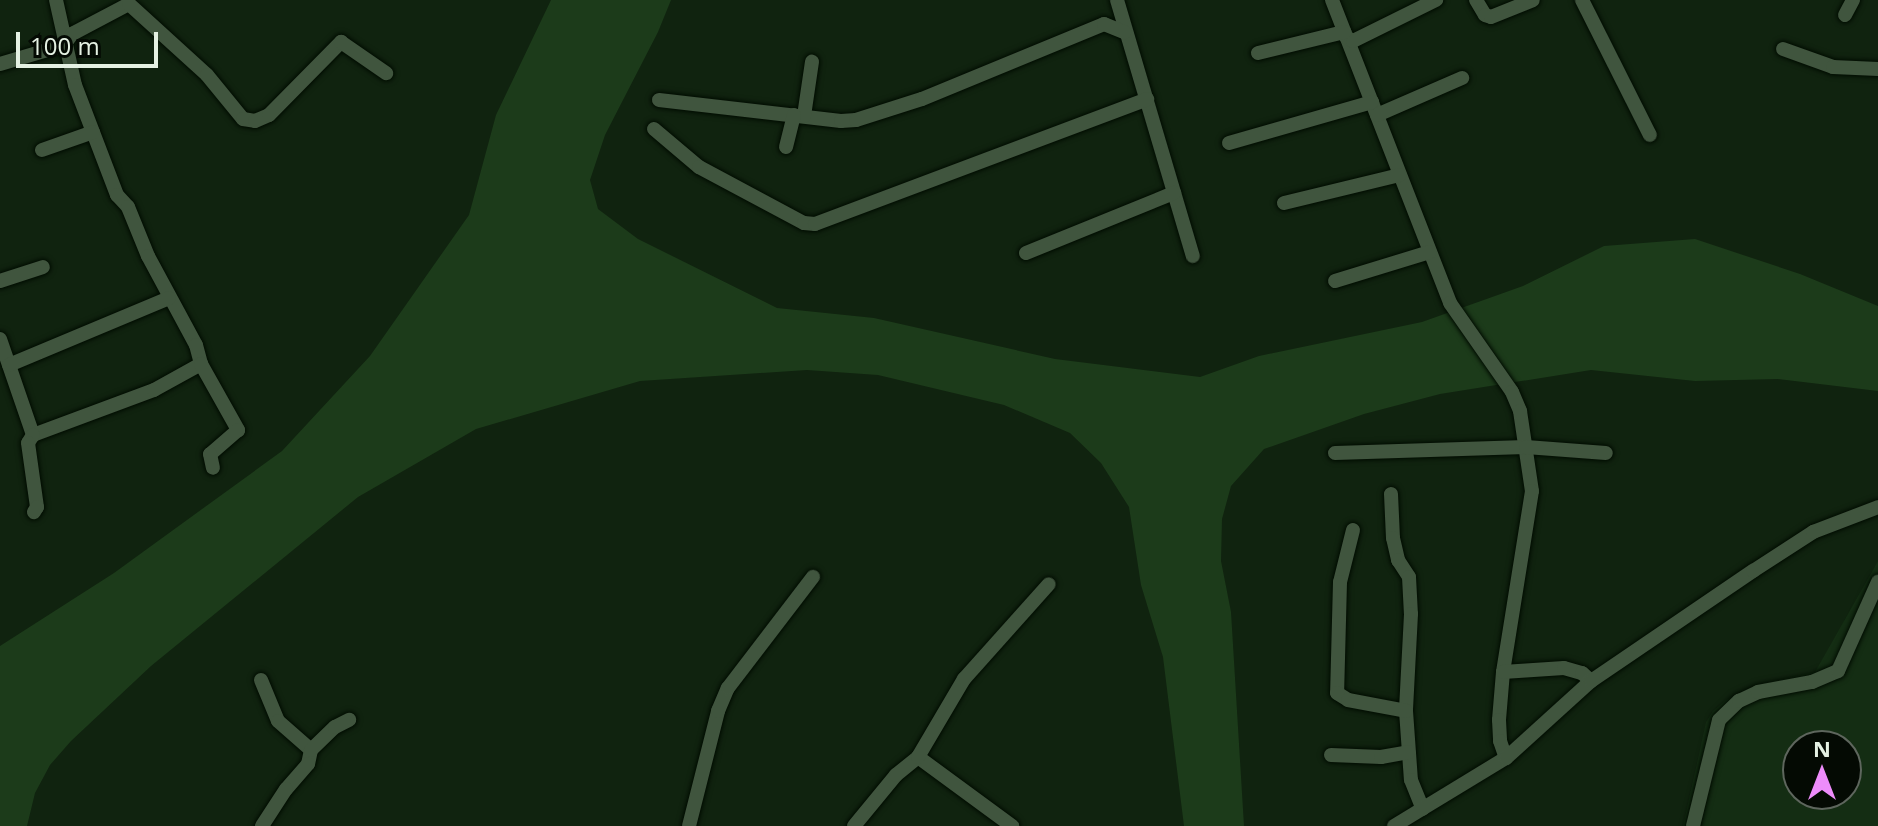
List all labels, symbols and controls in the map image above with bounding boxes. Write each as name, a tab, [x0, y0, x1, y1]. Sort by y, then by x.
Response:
scale bar	[20, 16, 162, 66]
text: 100 m	[30, 29, 100, 62]
north arrow	[1782, 730, 1862, 810]
text: N	[1813, 733, 1831, 763]

